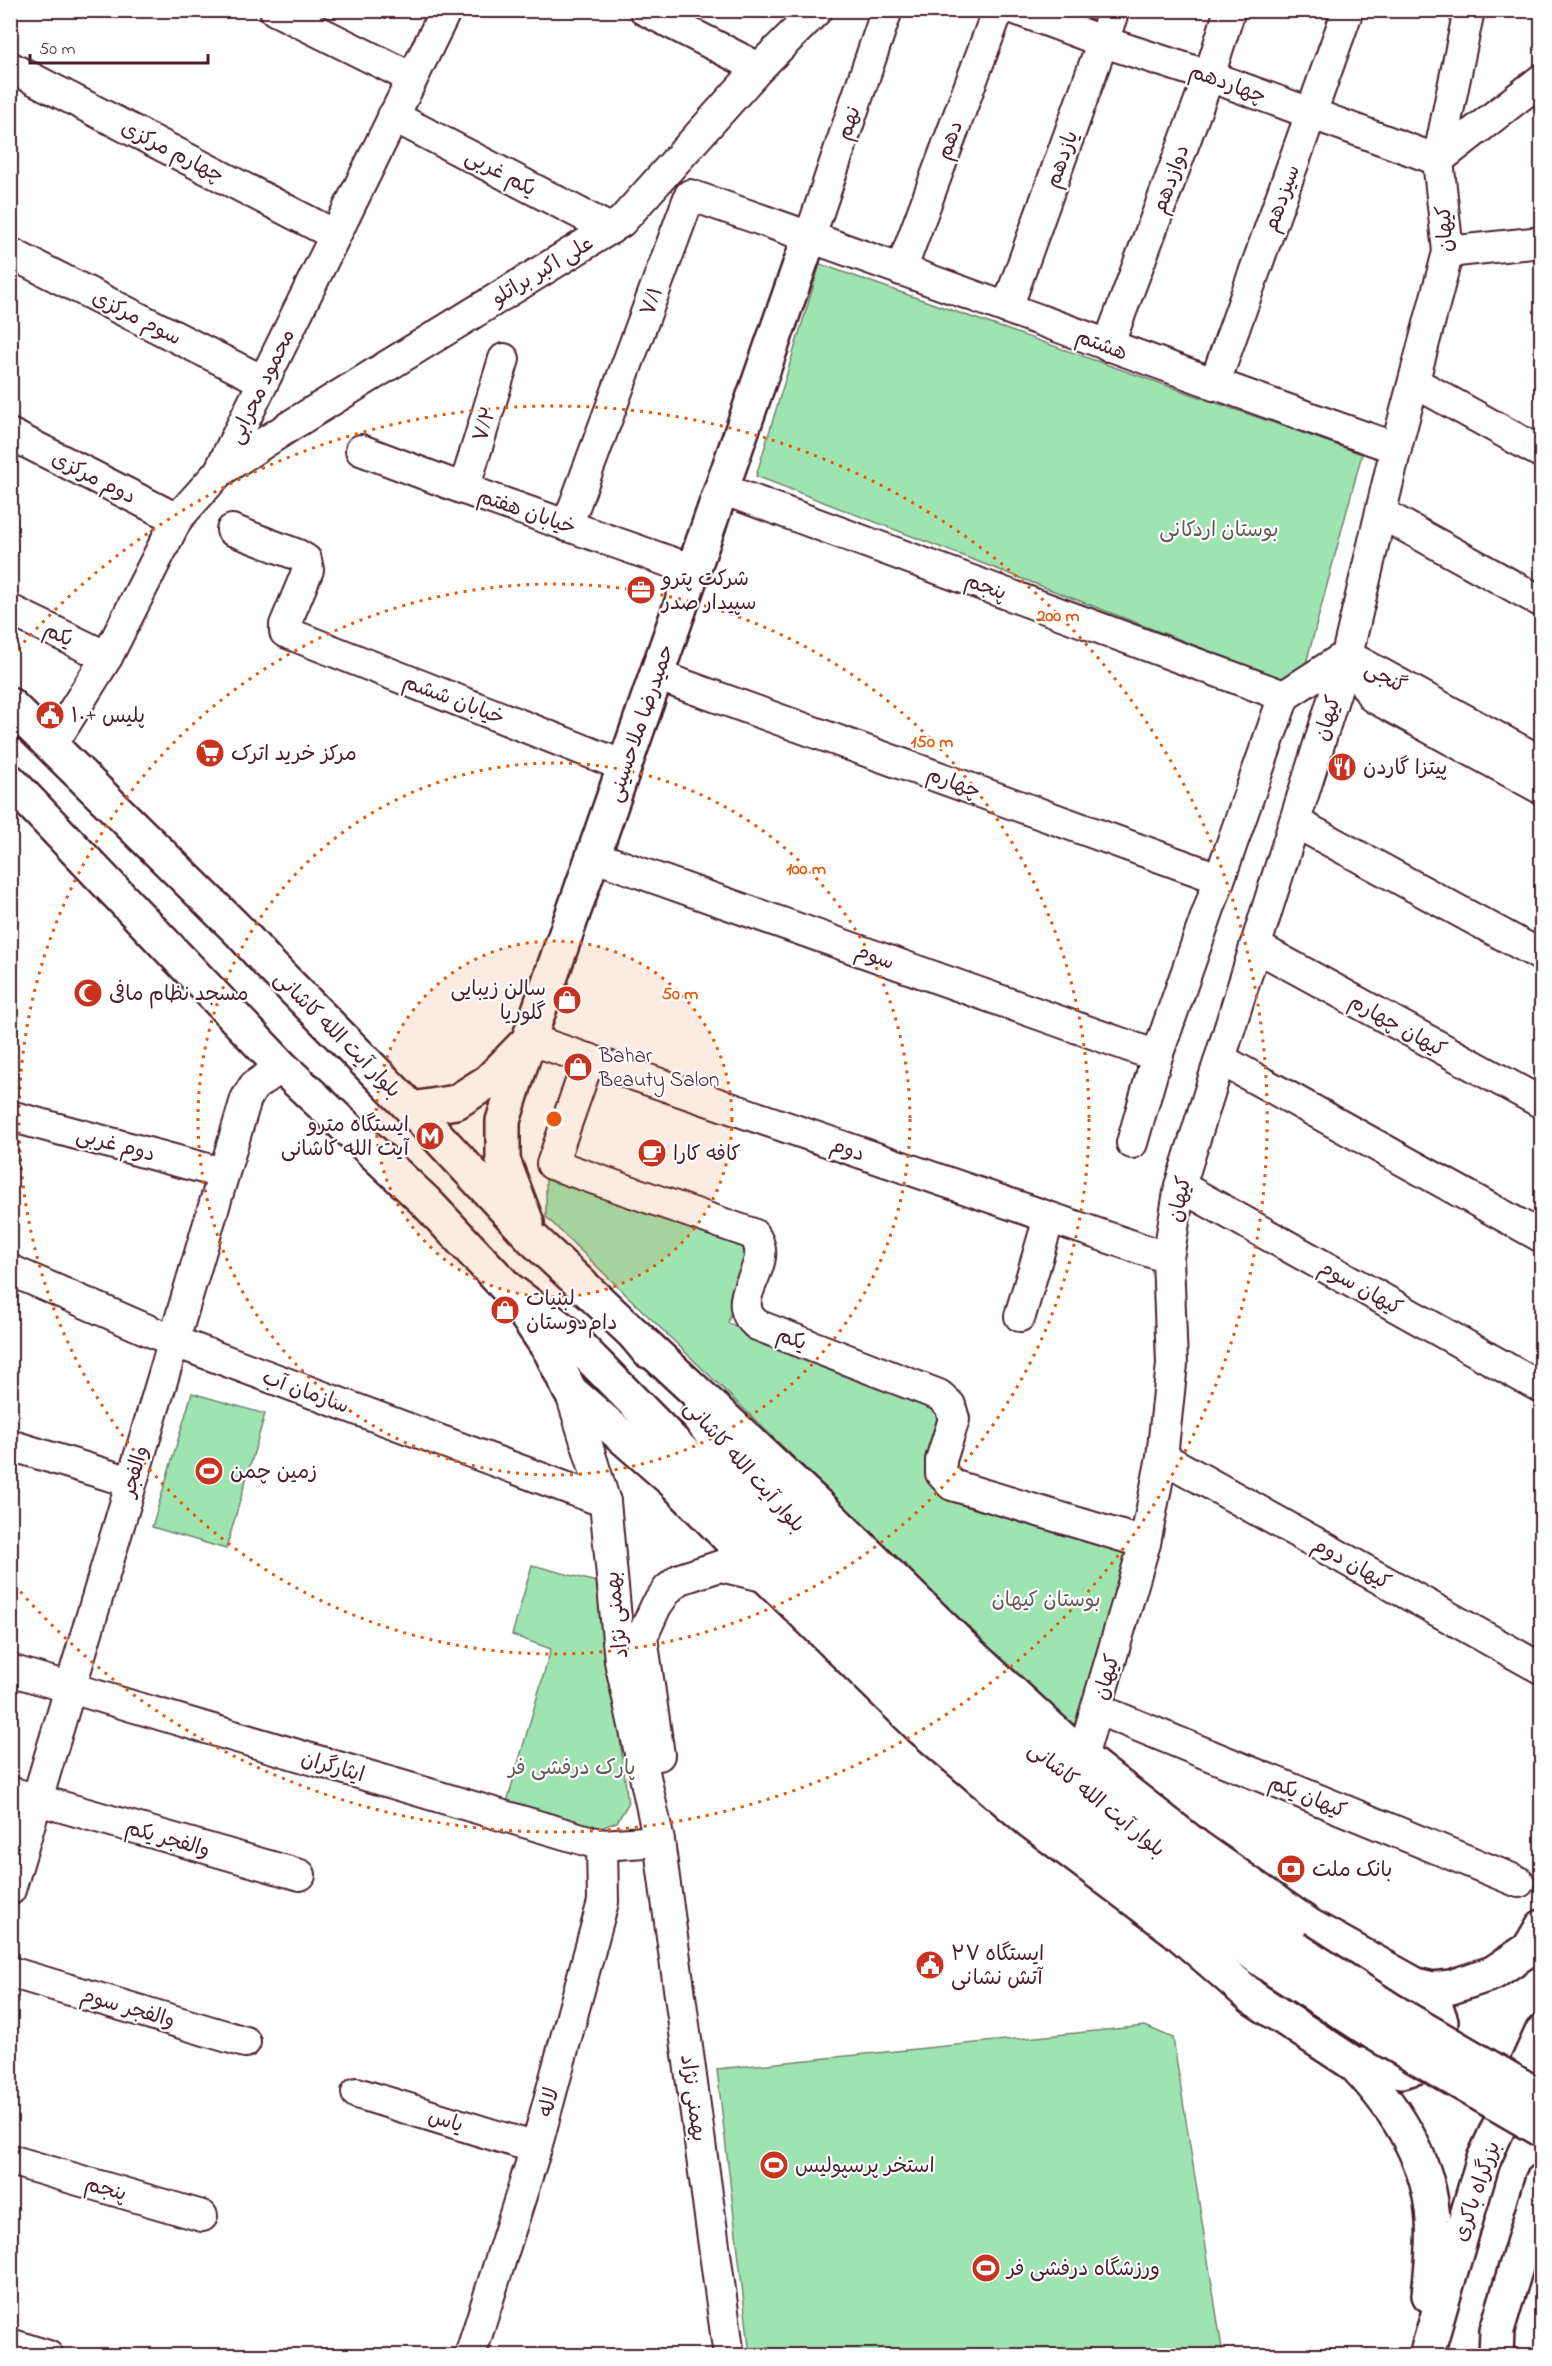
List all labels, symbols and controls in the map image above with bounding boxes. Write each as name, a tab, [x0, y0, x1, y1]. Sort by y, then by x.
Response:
scale bar	[30, 27, 208, 65]
text: 50 m	[39, 37, 76, 63]
street label: چهاردهم	[1185, 57, 1270, 113]
street label: نهم	[830, 103, 870, 145]
street label: چهارم مرکزی	[115, 114, 229, 192]
street label: دهم	[930, 117, 972, 164]
street label: یازدهم	[1039, 127, 1087, 193]
street label: دوازدهم	[1146, 141, 1198, 218]
street label: یکم غربی	[459, 143, 541, 205]
street label: سیزدهم	[1257, 161, 1309, 237]
street label: کیهان	[1430, 205, 1462, 253]
street label: علی اکبر براتلو	[485, 229, 600, 315]
street label: سوم مرکزی	[86, 283, 186, 354]
street label: ۷/۱	[634, 283, 672, 320]
street label: هشتم	[1071, 322, 1131, 369]
street label: محمود محرابی	[222, 324, 304, 450]
street label: ۷/۲	[466, 403, 505, 446]
street label: دوم مرکزی	[46, 445, 141, 513]
street label: خیابان هفتم	[473, 482, 580, 544]
park label: بوستان اردکانی	[1159, 516, 1279, 546]
place label: شرکت پترو سپیدار صدر	[660, 565, 757, 619]
street label: پنجم	[960, 567, 1010, 609]
office icon: شرکت پترو سپیدار صدر	[625, 574, 657, 606]
text: 200 m	[1036, 604, 1080, 630]
street label: یکم	[38, 616, 78, 656]
street label: حمیدرضا ملاحسینی	[601, 641, 683, 807]
street label: گنجی	[1359, 655, 1411, 702]
street label: خیابان ششم	[398, 668, 509, 734]
street label: کیهان	[1308, 692, 1350, 745]
public building icon: پلیس +۱۰	[34, 699, 66, 731]
place label: پلیس +۱۰	[71, 702, 145, 732]
text: 150 m	[911, 730, 953, 756]
supermarket icon: مرکز خرید اترک	[194, 737, 226, 769]
place label: مرکز خرید اترک	[231, 740, 357, 770]
restaurant icon: پیتزا گاردن	[1326, 751, 1358, 783]
place label: پیتزا گاردن	[1363, 754, 1447, 784]
street label: چهارم	[922, 760, 984, 807]
text: 100 m	[786, 857, 826, 883]
street label: سوم	[850, 937, 898, 979]
street label: بلوار آیت الله کاشانی	[266, 965, 407, 1106]
place label: سالن زیبایی گلوريا	[451, 975, 546, 1029]
mosque icon: مسجد نظام مافی	[72, 977, 104, 1009]
place label: مسجد نظام مافی	[109, 979, 248, 1010]
text: 50 m	[662, 982, 698, 1008]
shop icon: سالن زیبایی گلوريا	[551, 984, 583, 1016]
street label: کیهان چهارم	[1343, 988, 1451, 1066]
place label: Bahar Beauty Salon	[598, 1042, 719, 1098]
shop icon: Bahar Beauty Salon	[562, 1051, 594, 1083]
centre of rings	[544, 1109, 564, 1129]
place label: ایستگاه مترو آیت الله کاشانی	[281, 1111, 410, 1165]
metro station icon: ایستگاه مترو آیت الله کاشانی	[414, 1120, 446, 1152]
street label: دوم غربی	[73, 1121, 158, 1171]
street label: دوم	[826, 1131, 868, 1171]
cafe icon: کافه کارا	[636, 1137, 668, 1169]
place label: کافه کارا	[673, 1140, 741, 1170]
street label: کیهان	[1161, 1174, 1200, 1225]
street label: کیهان سوم	[1313, 1253, 1407, 1324]
place label: لبنیات دام‌دوستان	[526, 1285, 617, 1339]
shop icon: لبنیات دام‌دوستان	[489, 1294, 521, 1326]
street label: یکم	[772, 1321, 811, 1359]
street label: سازمان آب	[258, 1363, 353, 1422]
street label: بلوار آیت الله کاشانی	[676, 1394, 811, 1540]
street label: والفجر	[114, 1442, 158, 1503]
sports icon: زمین چمن	[193, 1455, 225, 1487]
place label: زمین چمن	[230, 1458, 317, 1488]
street label: کیهان دوم	[1306, 1531, 1396, 1599]
street label: بهمنی نژاد	[598, 1570, 637, 1660]
park label: بوستان کیهان	[991, 1586, 1101, 1616]
street label: کیهان	[1087, 1651, 1129, 1704]
street label: بلوار آیت الله کاشانی	[1021, 1736, 1171, 1865]
street label: ایثارگران	[297, 1745, 368, 1791]
park label: پارک درفشی فر	[506, 1754, 636, 1784]
street label: کیهان یکم	[1264, 1769, 1351, 1827]
street label: والفجر یکم	[122, 1814, 213, 1866]
bank icon: بانک ملت	[1275, 1853, 1307, 1885]
place label: بانک ملت	[1312, 1856, 1392, 1886]
place label: ایستگاه ۲۷ آتش نشانی	[951, 1940, 1044, 1994]
public building icon: ایستگاه ۲۷ آتش نشانی	[914, 1949, 946, 1981]
street label: والفجر سوم	[77, 1981, 178, 2037]
street label: بهمنی نژاد	[671, 2053, 713, 2144]
street label: لاله	[532, 2084, 568, 2121]
street label: یاس	[424, 2102, 467, 2141]
street label: بزرگراه باکری	[1447, 2137, 1509, 2246]
sports icon: استخر پرسپولیس	[758, 2149, 790, 2181]
place label: استخر پرسپولیس	[795, 2152, 935, 2182]
street label: پنجم	[81, 2170, 130, 2210]
sports icon: ورزشگاه درفشی فر	[970, 2252, 1002, 2284]
place label: ورزشگاه درفشی فر	[1005, 2255, 1160, 2285]

